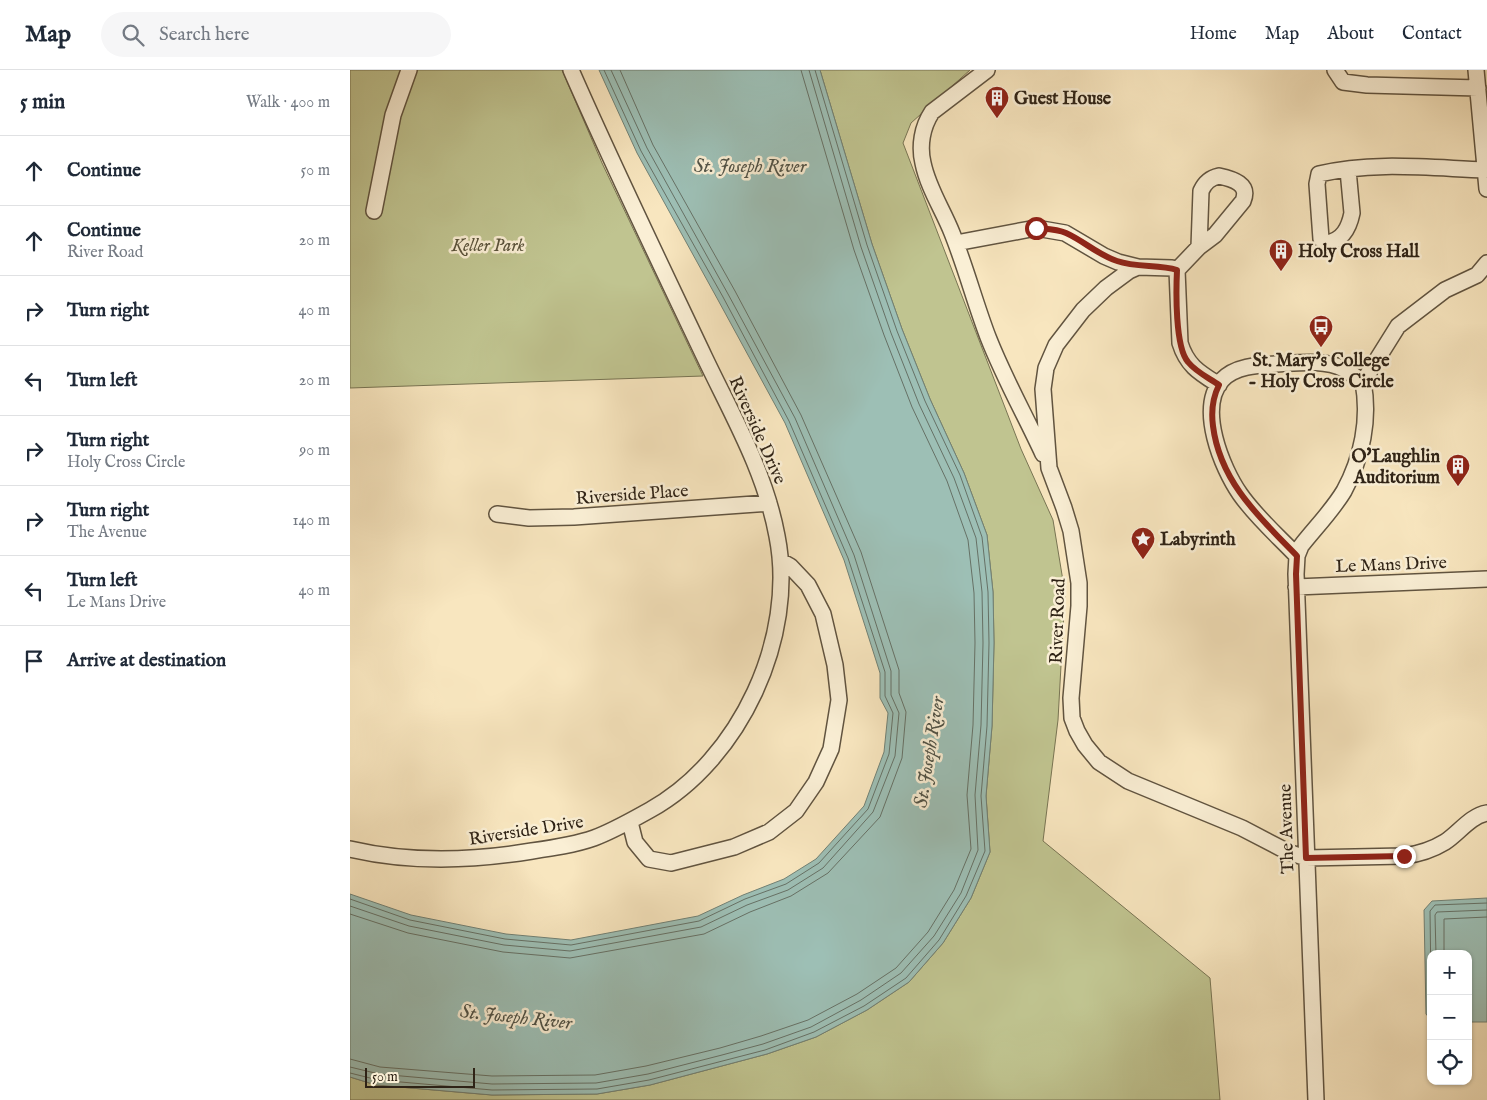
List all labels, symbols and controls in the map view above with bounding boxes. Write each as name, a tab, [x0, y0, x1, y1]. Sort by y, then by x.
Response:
search box	[101, 12, 451, 57]
text: Map	[25, 19, 71, 50]
icon: search	[119, 21, 147, 49]
text: Search here	[159, 23, 250, 47]
text: Home	[1190, 23, 1237, 46]
text: Map	[1265, 23, 1299, 46]
text: About	[1327, 23, 1374, 46]
text: Contact	[1402, 23, 1462, 46]
building icon: Guest House	[984, 85, 1010, 119]
place label: Guest House	[1014, 88, 1112, 111]
text: 5 min	[20, 89, 65, 116]
text: Walk · 400 m	[246, 93, 330, 113]
water label: St. Joseph River	[694, 155, 808, 179]
icon: ahead	[20, 157, 48, 185]
text: Continue	[67, 159, 141, 183]
text: 50 m	[301, 161, 330, 181]
route start	[1025, 217, 1048, 240]
text: Continue	[67, 219, 141, 243]
icon: ahead	[20, 227, 48, 255]
text: 20 m	[299, 231, 330, 251]
park label: Keller Park	[450, 235, 525, 258]
building icon: Holy Cross Hall	[1268, 238, 1294, 272]
place label: Holy Cross Hall	[1298, 241, 1420, 264]
text: River Road	[67, 243, 143, 263]
icon: right	[20, 297, 48, 325]
text: Turn right	[67, 299, 149, 323]
text: 40 m	[298, 301, 330, 321]
bus stop icon: St. Mary's College - Holy Cross Circle	[1308, 314, 1334, 348]
place label: St. Mary's College - Holy Cross Circle	[1248, 350, 1394, 394]
icon: left	[20, 367, 48, 395]
text: Turn left	[67, 369, 138, 393]
text: 20 m	[299, 371, 330, 391]
street label: Riverside Drive	[723, 373, 791, 488]
text: Turn right	[67, 429, 149, 453]
icon: right	[20, 437, 48, 465]
text: 90 m	[299, 441, 330, 461]
place label: O'Laughlin Auditorium	[1352, 446, 1440, 490]
text: Holy Cross Circle	[67, 453, 185, 473]
building icon: O'Laughlin Auditorium	[1445, 453, 1471, 487]
street label: Riverside Place	[575, 480, 689, 511]
text: Turn right	[67, 499, 149, 523]
icon: right	[20, 507, 48, 535]
text: 140 m	[292, 511, 330, 531]
text: The Avenue	[67, 523, 147, 543]
place icon: Labyrinth	[1130, 526, 1156, 560]
place label: Labyrinth	[1160, 529, 1236, 552]
street label: Le Mans Drive	[1335, 552, 1447, 579]
text: Turn left	[67, 569, 138, 593]
icon: left	[20, 577, 48, 605]
street label: River Road	[1046, 577, 1072, 664]
text: 40 m	[298, 581, 330, 601]
text: Le Mans Drive	[67, 593, 166, 613]
icon: arrive	[20, 647, 48, 675]
text: Arrive at destination	[67, 649, 226, 673]
water label: St. Joseph River	[909, 693, 951, 810]
street label: The Avenue	[1274, 784, 1301, 874]
street label: Riverside Drive	[467, 811, 585, 852]
route end	[1393, 845, 1416, 868]
map controls	[1427, 950, 1472, 1085]
button: +	[1427, 950, 1472, 995]
button: −	[1427, 995, 1472, 1040]
water label: St. Joseph River	[459, 1000, 574, 1036]
button: locate	[1427, 1040, 1472, 1085]
scale bar	[365, 1065, 475, 1088]
text: 50 m	[372, 1068, 398, 1086]

